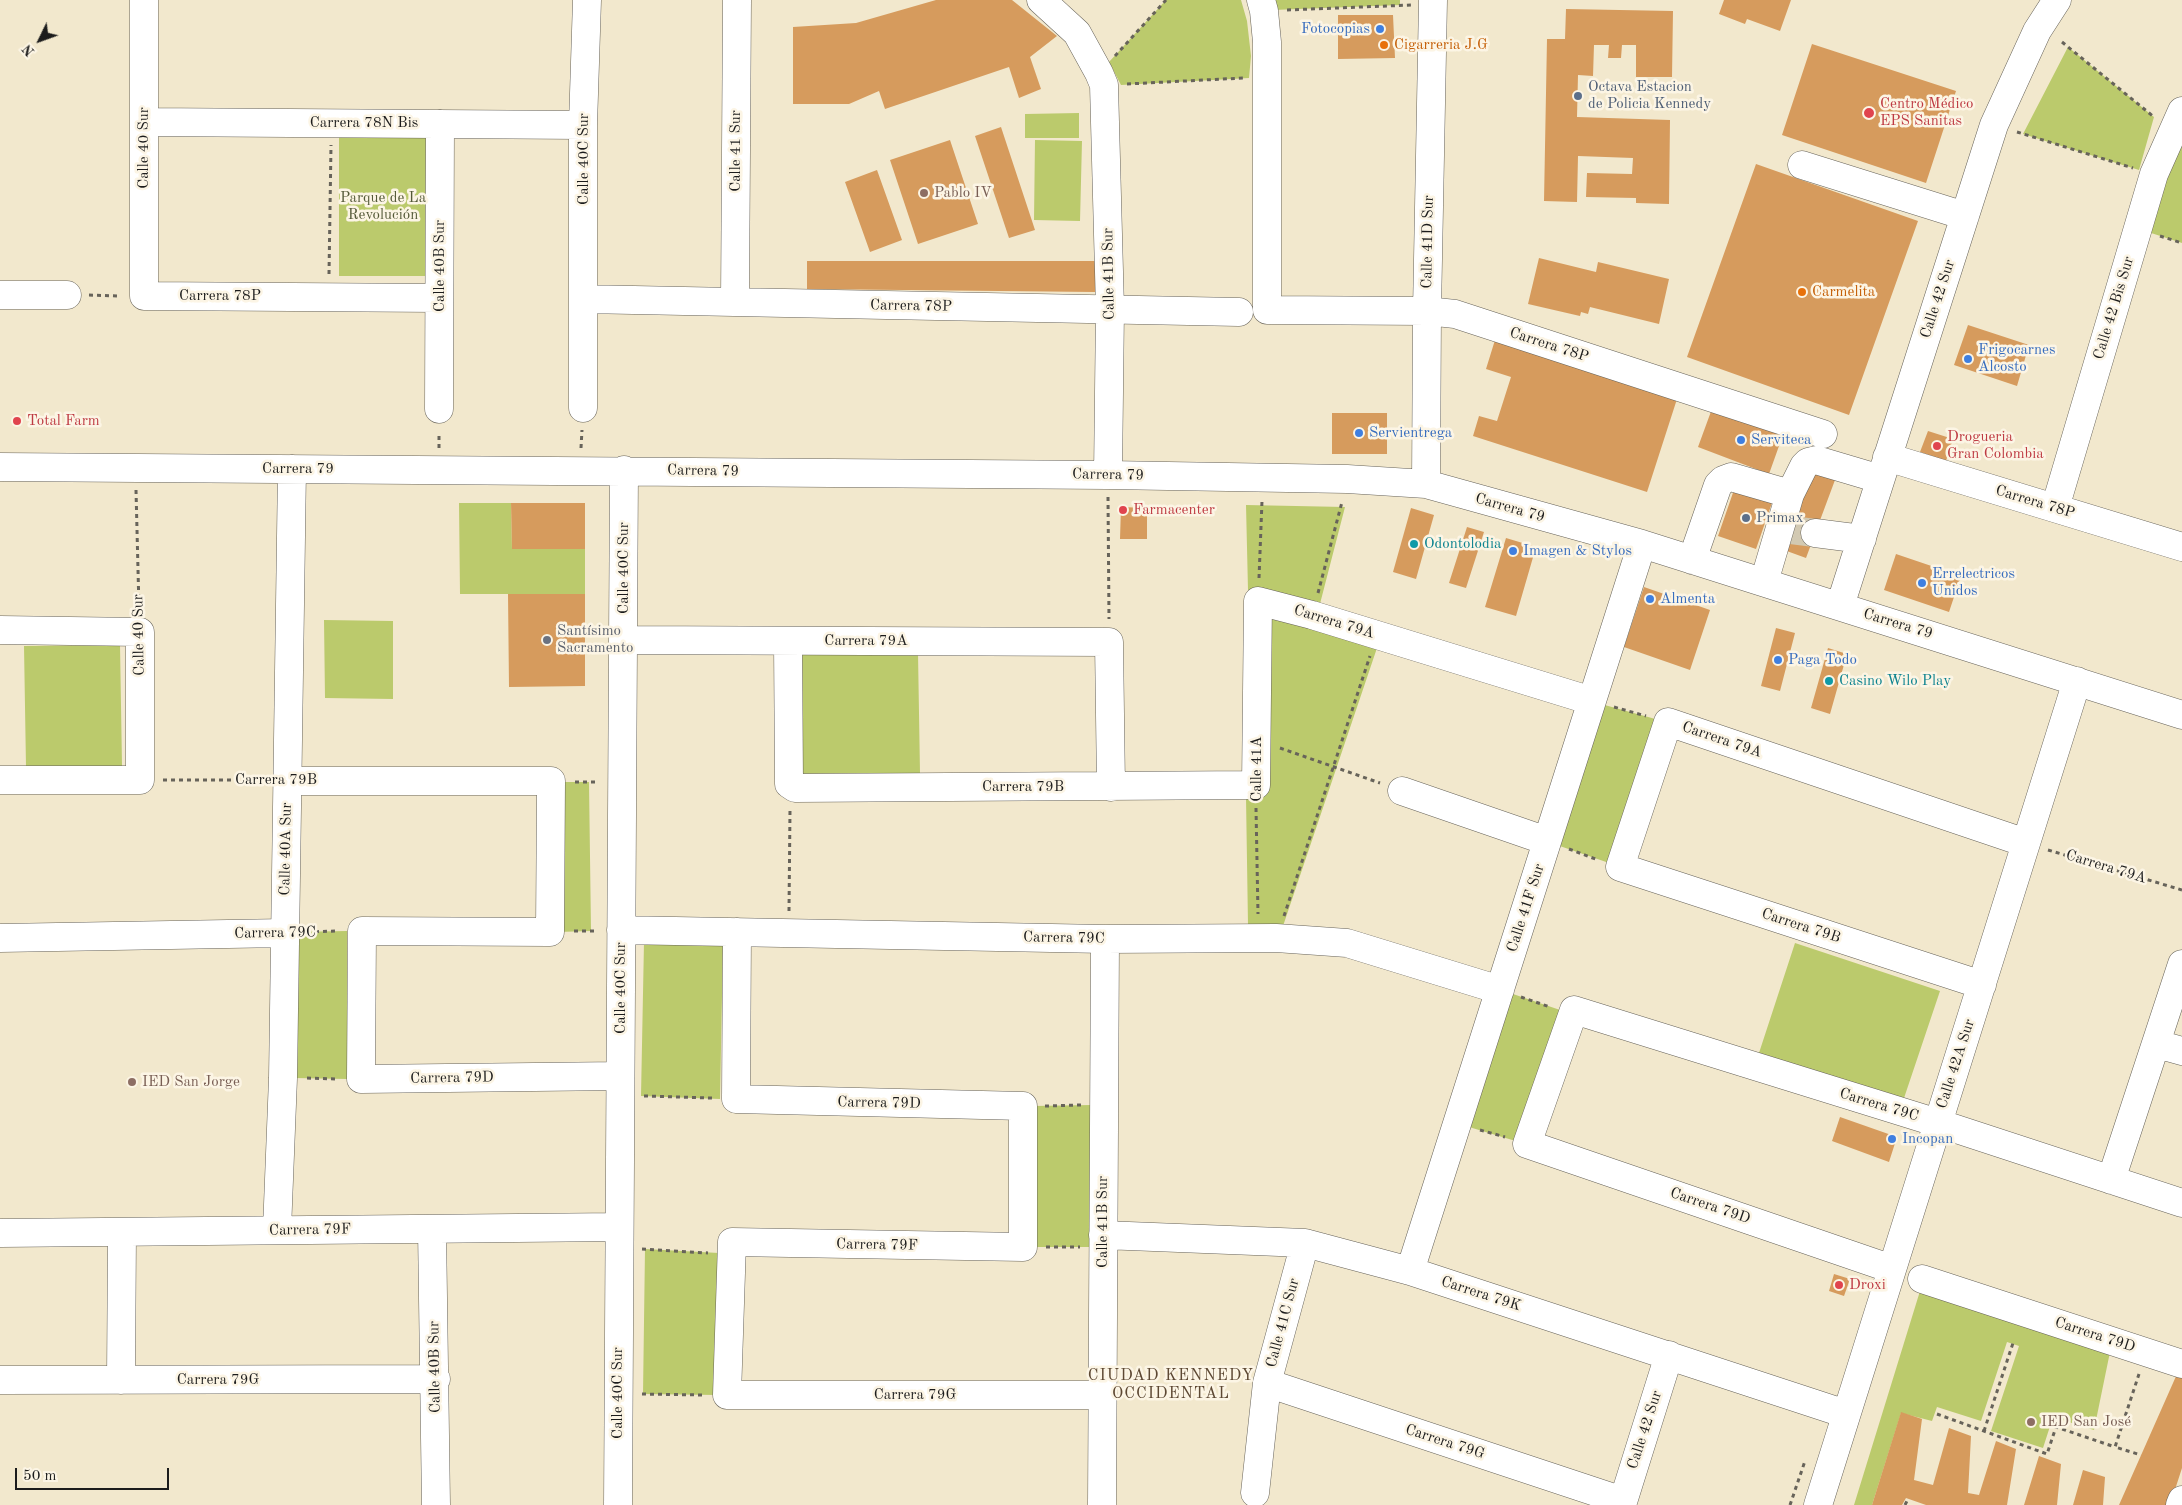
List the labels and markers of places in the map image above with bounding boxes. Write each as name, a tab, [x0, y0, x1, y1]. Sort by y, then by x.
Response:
place label: Fotocopias	[1301, 20, 1370, 38]
marker: Fotocopias	[1374, 23, 1386, 35]
place label: Cigarreria J.G	[1394, 36, 1488, 54]
marker: Cigarreria J.G	[1378, 39, 1390, 51]
place label: Octava Estacion de Policia Kennedy	[1588, 78, 1711, 113]
marker: Octava Estacion de Policia Kennedy	[1572, 90, 1584, 102]
place label: Centro Médico EPS Sanitas	[1880, 95, 1973, 130]
marker: Centro Médico EPS Sanitas	[1862, 106, 1876, 120]
place label: Pablo IV	[934, 184, 992, 202]
marker: Pablo IV	[918, 187, 930, 199]
place label: Carmelita	[1812, 283, 1875, 301]
marker: Carmelita	[1796, 286, 1808, 298]
place label: Frigocarnes Alcosto	[1978, 341, 2055, 376]
marker: Frigocarnes Alcosto	[1962, 353, 1974, 365]
place label: Total Farm	[27, 412, 100, 430]
marker: Total Farm	[11, 415, 23, 427]
place label: Servientrega	[1369, 424, 1452, 442]
marker: Servientrega	[1353, 427, 1365, 439]
place label: Drogueria Gran Colombia	[1947, 428, 2044, 463]
place label: Serviteca	[1751, 431, 1811, 449]
marker: Serviteca	[1735, 434, 1747, 446]
marker: Drogueria Gran Colombia	[1931, 440, 1943, 452]
place label: Farmacenter	[1133, 501, 1215, 519]
marker: Farmacenter	[1117, 504, 1129, 516]
place label: Primax	[1756, 509, 1804, 527]
marker: Primax	[1740, 512, 1752, 524]
place label: Odontolodia	[1424, 535, 1501, 553]
marker: Odontolodia	[1408, 538, 1420, 550]
place label: Imagen & Stylos	[1523, 542, 1632, 560]
marker: Imagen & Stylos	[1507, 545, 1519, 557]
place label: Errelectricos Unidos	[1932, 565, 2015, 600]
marker: Errelectricos Unidos	[1916, 577, 1928, 589]
place label: Almenta	[1660, 590, 1715, 608]
marker: Almenta	[1644, 593, 1656, 605]
place label: Santísimo Sacramento	[557, 622, 633, 657]
marker: Santísimo Sacramento	[541, 634, 553, 646]
place label: Paga Todo	[1788, 651, 1857, 669]
marker: Paga Todo	[1772, 654, 1784, 666]
place label: Casino Wilo Play	[1839, 672, 1951, 690]
marker: Casino Wilo Play	[1823, 675, 1835, 687]
place label: IED San Jorge	[142, 1073, 240, 1091]
marker: IED San Jorge	[126, 1076, 138, 1088]
place label: Incopan	[1902, 1130, 1953, 1148]
marker: Incopan	[1886, 1133, 1898, 1145]
place label: Droxi	[1849, 1276, 1886, 1294]
marker: Droxi	[1833, 1279, 1845, 1291]
place label: IED San José	[2041, 1413, 2131, 1431]
marker: IED San José	[2025, 1416, 2037, 1428]

